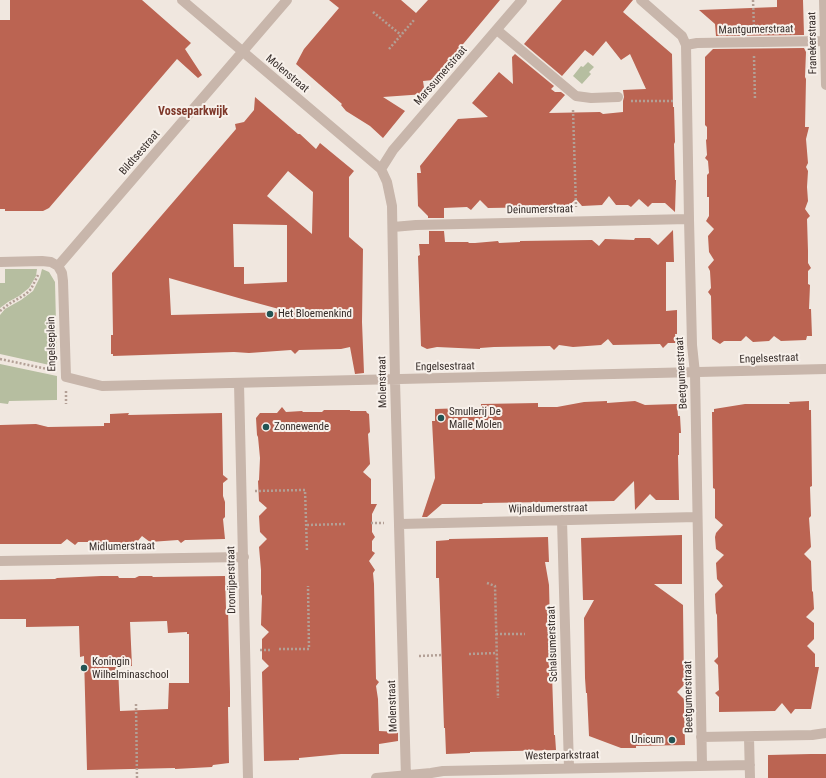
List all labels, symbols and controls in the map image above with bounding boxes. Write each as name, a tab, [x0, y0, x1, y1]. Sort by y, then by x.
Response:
street label: Franekerstraat	[806, 12, 820, 74]
street label: Mantgumerstraat	[718, 23, 794, 37]
street label: Marssumerstraat	[412, 44, 470, 108]
street label: Molenstraat	[263, 52, 311, 96]
district label: Vosseparkwijk	[158, 105, 228, 119]
street label: Bildtsestraat	[117, 128, 163, 178]
street label: Deinumerstraat	[507, 203, 573, 217]
place label: Het Bloemenkind	[278, 307, 352, 321]
marker: Het Bloemenkind	[265, 309, 275, 319]
street label: Engelseplein	[45, 316, 59, 372]
street label: Beetgumerstraat	[674, 337, 690, 409]
street label: Engelsestraat	[739, 351, 799, 367]
street label: Molenstraat	[376, 356, 390, 408]
street label: Engelsestraat	[415, 360, 475, 374]
place label: Smullerij De Malle Molen	[449, 405, 502, 431]
marker: Smullerij De Malle Molen	[436, 413, 446, 423]
place label: Zonnewende	[274, 420, 329, 434]
marker: Zonnewende	[261, 422, 271, 432]
street label: Wijnaldumerstraat	[508, 502, 588, 516]
street label: Midlumerstraat	[89, 540, 155, 554]
street label: Dronrijperstraat	[225, 546, 239, 614]
street label: Schalsumerstraat	[545, 606, 561, 682]
place label: Koningin Wilhelminaschool	[92, 655, 169, 681]
street label: Beetgumerstraat	[682, 661, 696, 733]
marker: Koningin Wilhelminaschool	[79, 663, 89, 673]
street label: Molenstraat	[385, 680, 401, 732]
place label: Unicum	[631, 733, 664, 747]
marker: Unicum	[667, 735, 677, 745]
street label: Westerparkstraat	[525, 749, 599, 763]

